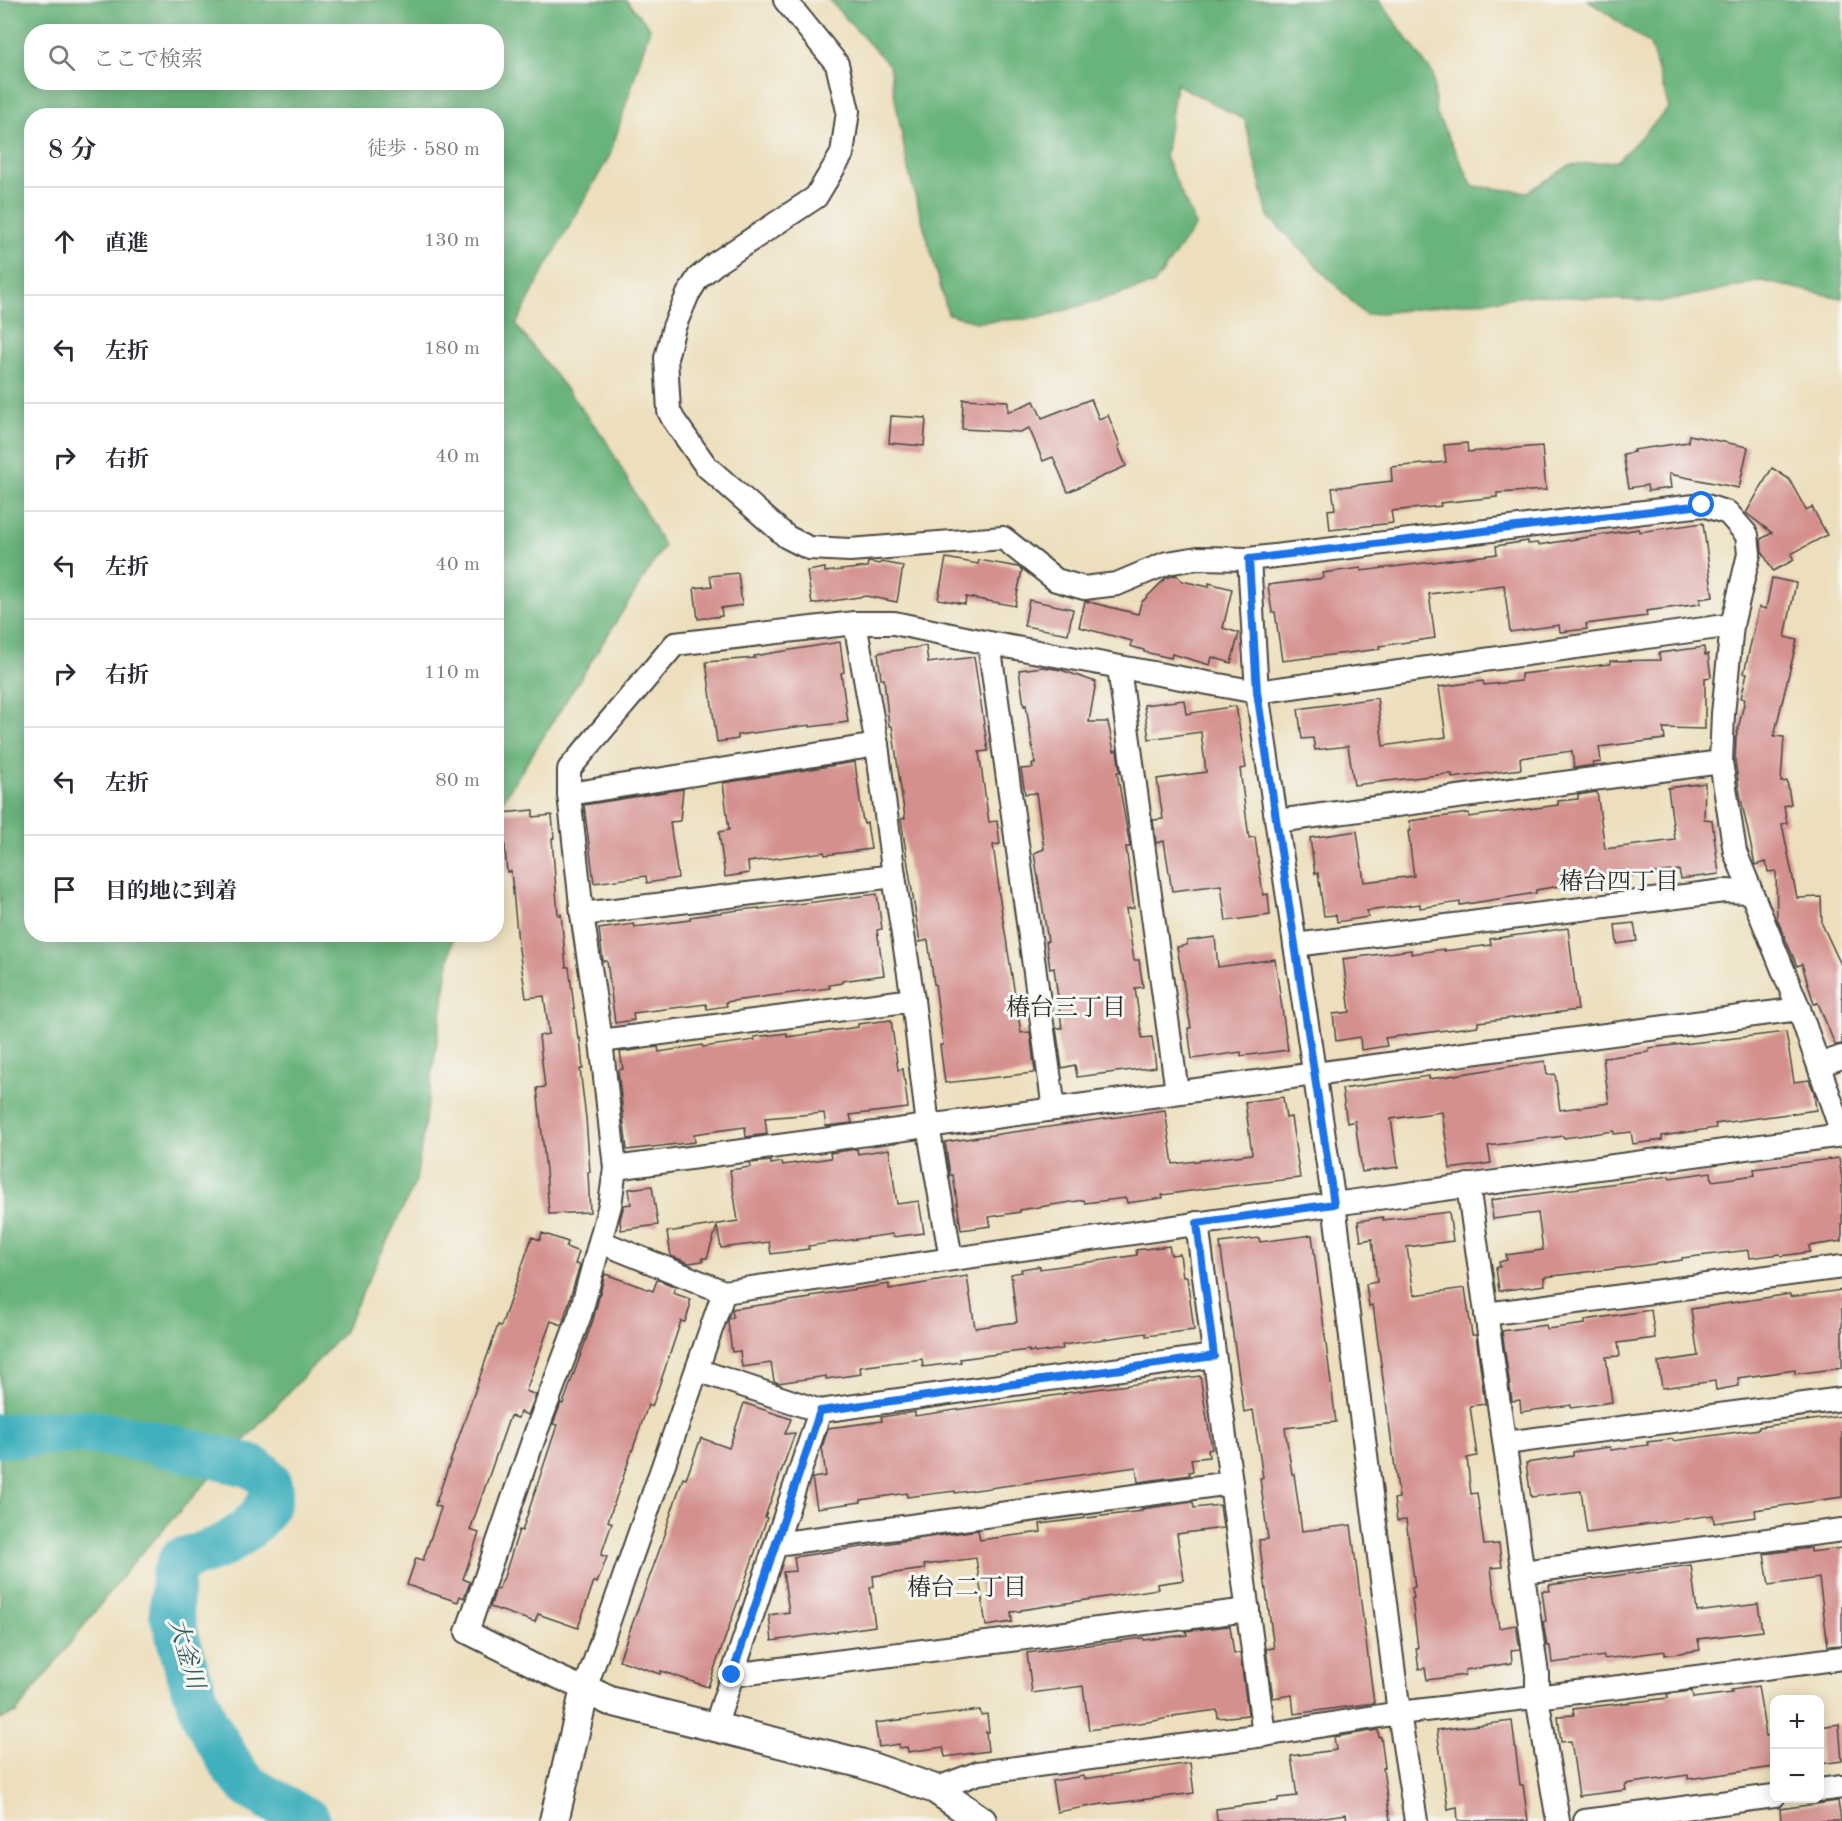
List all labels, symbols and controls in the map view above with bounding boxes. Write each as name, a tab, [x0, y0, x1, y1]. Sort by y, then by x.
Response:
search box	[24, 24, 504, 90]
icon: search	[45, 41, 78, 74]
text: ここで検索	[93, 49, 203, 71]
text: 8 分	[48, 138, 96, 164]
text: 徒歩 · 580 m	[367, 140, 480, 160]
icon: ahead	[48, 225, 81, 258]
text: 130 m	[424, 231, 480, 251]
text: 直進	[105, 233, 149, 255]
icon: left	[48, 333, 81, 366]
text: 180 m	[424, 339, 480, 359]
text: 左折	[105, 341, 149, 363]
icon: right	[48, 441, 81, 474]
text: 40 m	[435, 447, 480, 467]
text: 右折	[105, 449, 149, 471]
route start	[1688, 491, 1714, 517]
icon: left	[48, 549, 81, 582]
text: 40 m	[435, 555, 480, 575]
text: 左折	[105, 557, 149, 579]
icon: right	[48, 657, 81, 690]
text: 110 m	[424, 663, 480, 683]
text: 右折	[105, 665, 149, 687]
icon: left	[48, 765, 81, 798]
text: 80 m	[435, 771, 480, 791]
text: 左折	[105, 773, 149, 795]
district label: 椿台四丁目	[1559, 868, 1679, 895]
icon: arrive	[48, 873, 81, 906]
text: 目的地に到着	[105, 881, 237, 903]
district label: 椿台三丁目	[1006, 994, 1126, 1021]
district label: 椿台二丁目	[907, 1574, 1027, 1601]
water label: 大釜川	[164, 1615, 210, 1695]
route end	[718, 1661, 744, 1687]
map controls	[1770, 1695, 1824, 1803]
button: +	[1770, 1695, 1824, 1749]
button: −	[1770, 1749, 1824, 1803]

